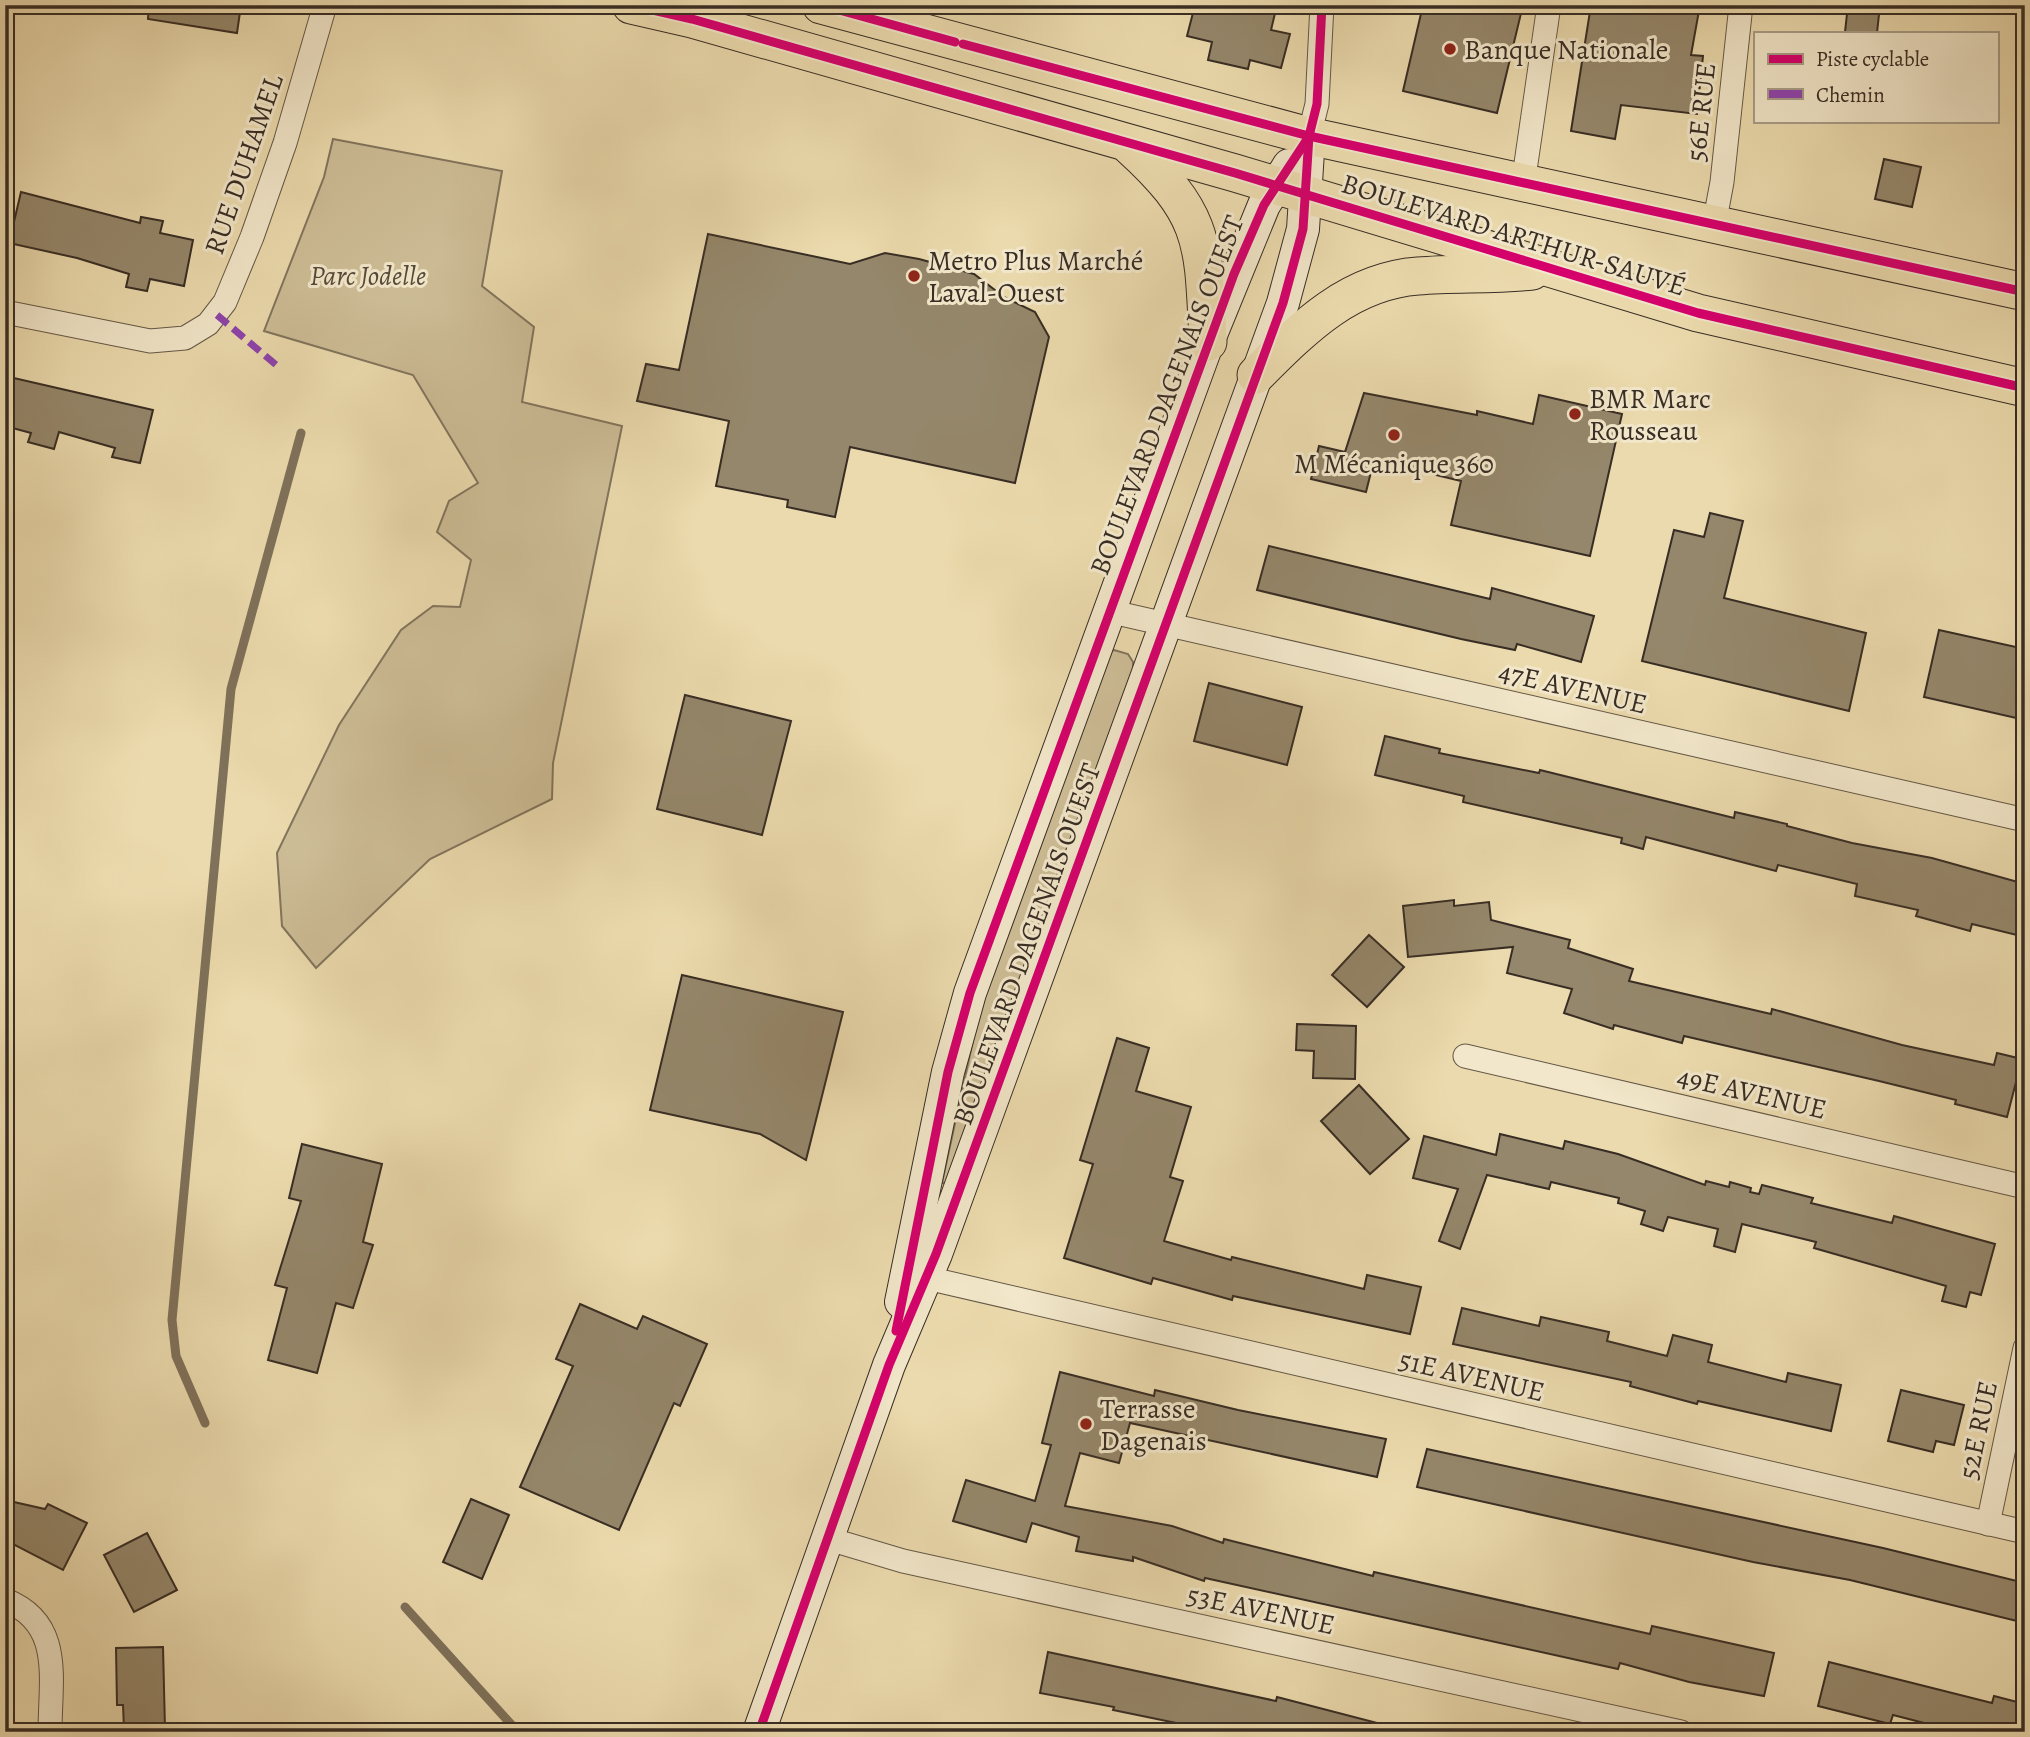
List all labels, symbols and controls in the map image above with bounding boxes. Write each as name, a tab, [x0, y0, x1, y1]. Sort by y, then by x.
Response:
place label: Banque Nationale	[1464, 31, 1668, 69]
legend	[1754, 32, 1998, 122]
marker: Banque Nationale	[1442, 41, 1458, 57]
text: Piste cyclable	[1816, 45, 1929, 73]
street label: 56E RUE	[1677, 61, 1725, 163]
street label: RUE DUHAMEL	[195, 68, 293, 259]
text: Chemin	[1816, 81, 1885, 109]
street label: BOULEVARD ARTHUR-SAUVÉ	[1337, 164, 1691, 305]
street label: BOULEVARD DAGENAIS OUEST	[1081, 210, 1253, 581]
place label: Metro Plus Marché Laval-Ouest	[928, 242, 1143, 312]
park label: Parc Jodelle	[310, 257, 426, 295]
marker: Metro Plus Marché Laval-Ouest	[906, 268, 922, 284]
place label: BMR Marc Rousseau	[1589, 380, 1711, 450]
marker: BMR Marc Rousseau	[1567, 406, 1583, 422]
marker: M Mécanique 360	[1386, 427, 1402, 443]
place label: M Mécanique 360	[1294, 445, 1494, 483]
street label: 47E AVENUE	[1495, 652, 1651, 723]
street label: BOULEVARD DAGENAIS OUEST	[944, 758, 1110, 1131]
street label: 49E AVENUE	[1673, 1057, 1830, 1129]
street label: 51E AVENUE	[1395, 1341, 1548, 1411]
street label: 52E RUE	[1949, 1378, 2007, 1483]
place label: Terrasse Dagenais	[1100, 1390, 1207, 1460]
marker: Terrasse Dagenais	[1078, 1416, 1094, 1432]
street label: 53E AVENUE	[1183, 1576, 1338, 1644]

